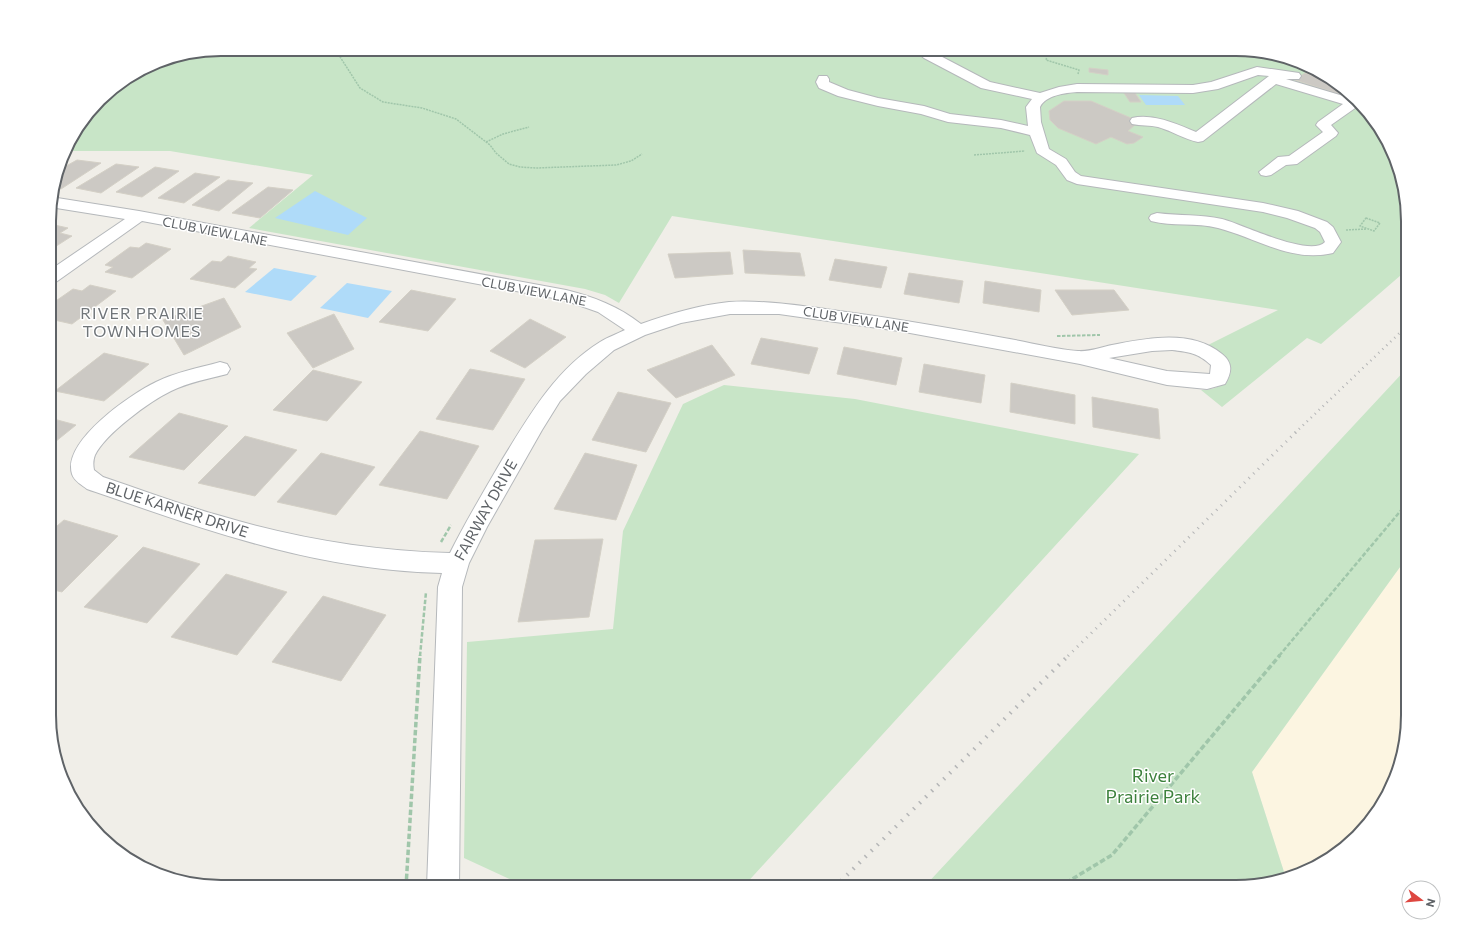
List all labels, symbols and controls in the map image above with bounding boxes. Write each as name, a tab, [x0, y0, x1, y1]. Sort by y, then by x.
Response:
street label: CLUB VIEW LANE	[161, 213, 269, 249]
street label: CLUB VIEW LANE	[480, 273, 588, 309]
district label: RIVER PRAIRIE TOWNHOMES	[80, 303, 204, 340]
street label: CLUB VIEW LANE	[802, 303, 910, 335]
street label: FAIRWAY DRIVE	[450, 456, 520, 563]
street label: BLUE KARNER DRIVE	[104, 477, 251, 541]
park label: River Prairie Park	[1106, 764, 1201, 807]
north arrow	[1401, 880, 1441, 920]
text: N	[1424, 897, 1438, 909]

